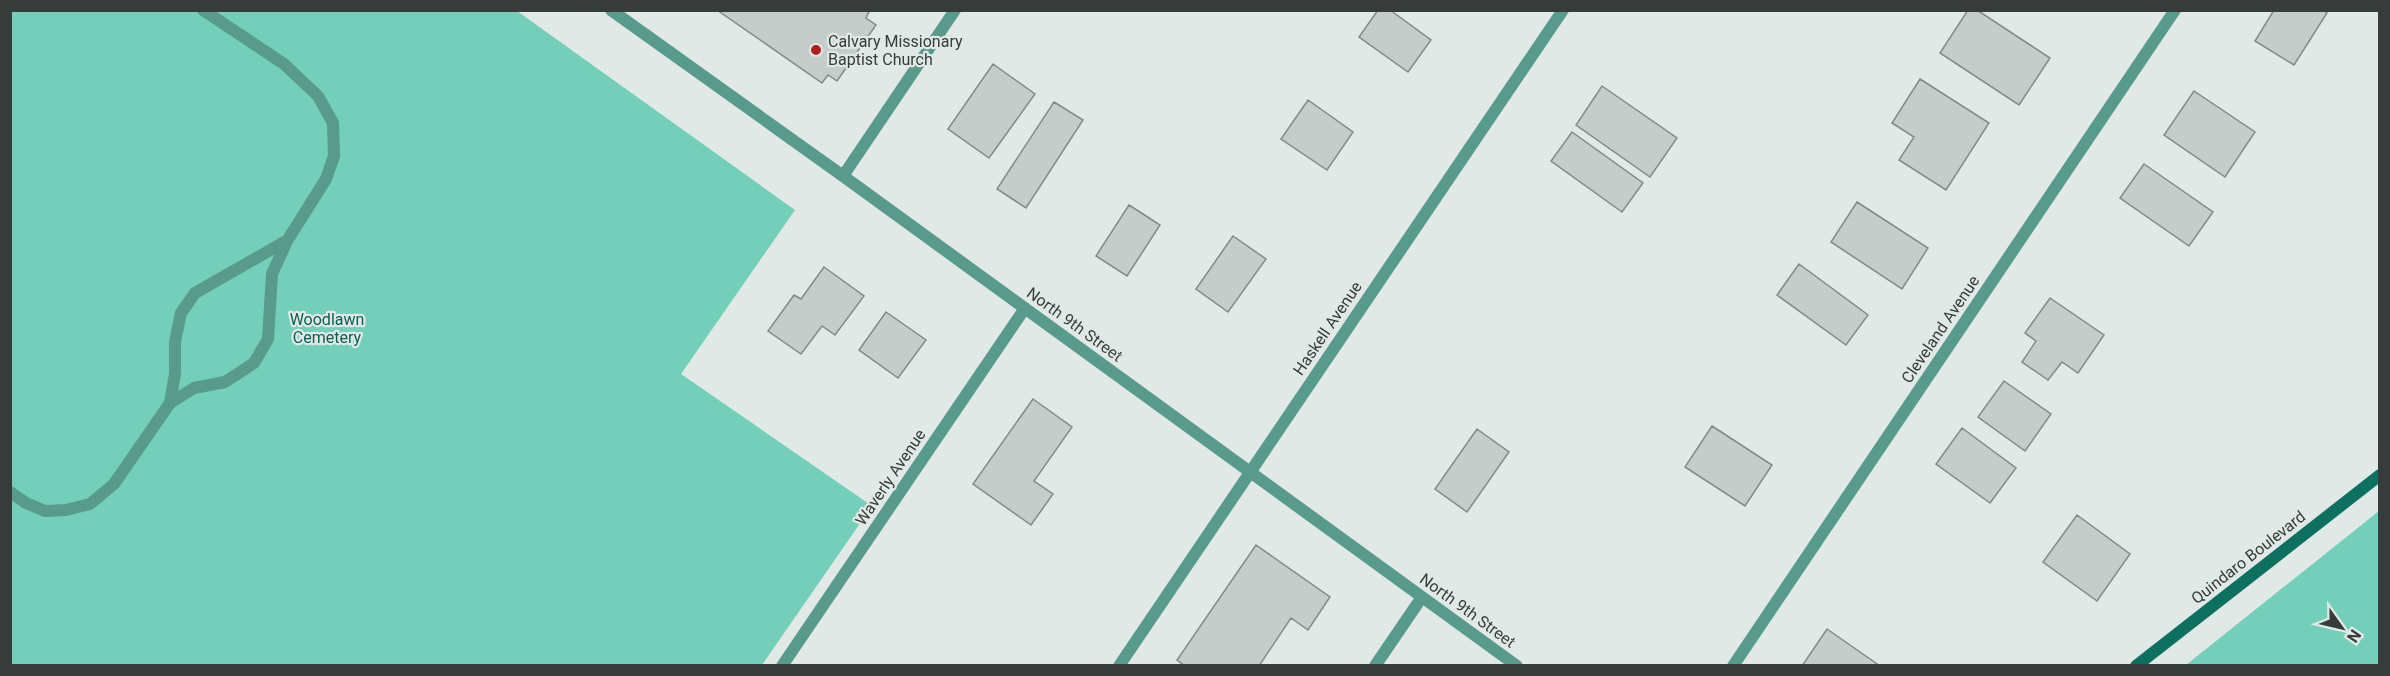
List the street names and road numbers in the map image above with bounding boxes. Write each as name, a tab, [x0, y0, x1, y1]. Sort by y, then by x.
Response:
street label: Cleveland Avenue	[1897, 272, 1983, 387]
street label: Haskell Avenue	[1289, 278, 1366, 379]
street label: North 9th Street	[1023, 283, 1126, 365]
street label: Waverly Avenue	[851, 426, 930, 529]
street label: Quindaro Boulevard	[2188, 507, 2309, 608]
street label: North 9th Street	[1416, 569, 1519, 651]

